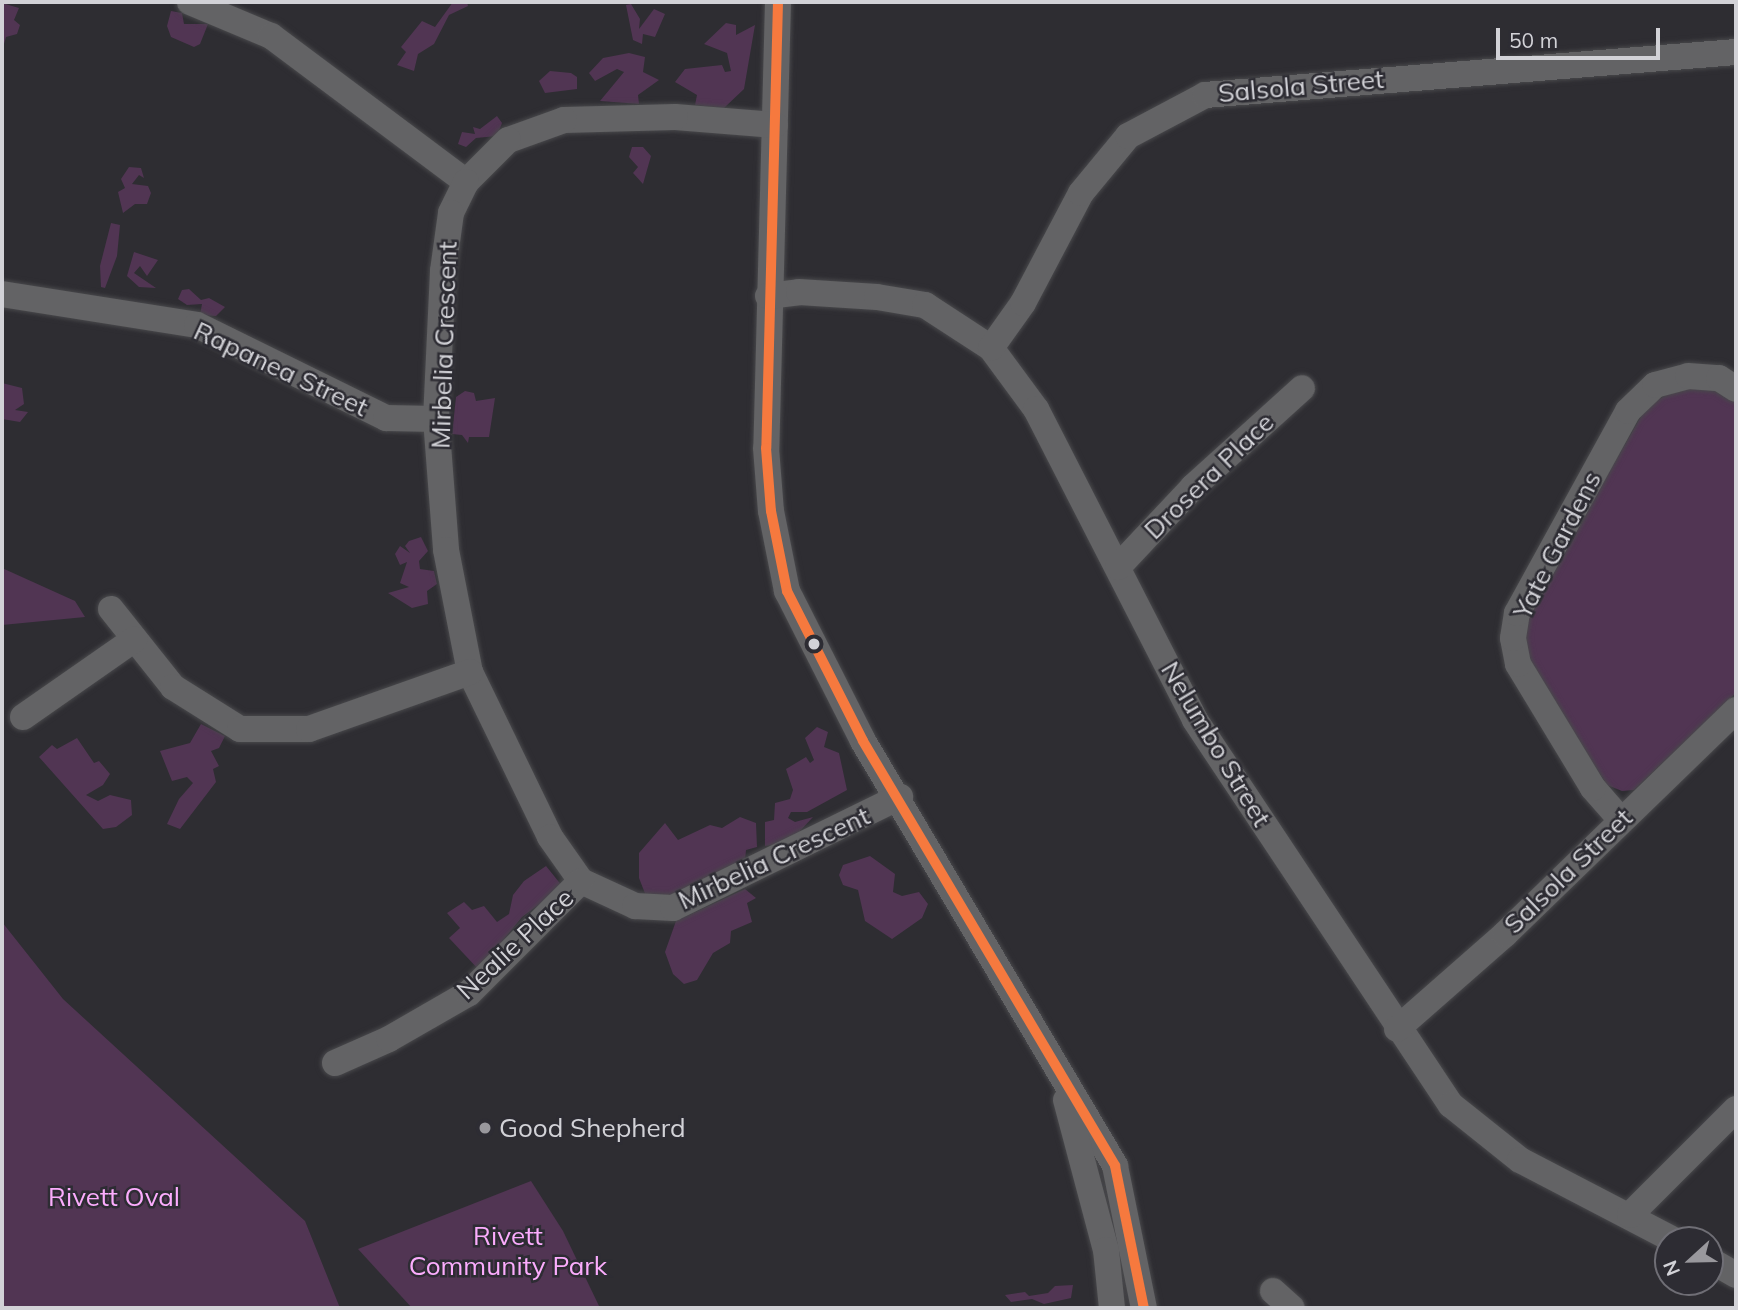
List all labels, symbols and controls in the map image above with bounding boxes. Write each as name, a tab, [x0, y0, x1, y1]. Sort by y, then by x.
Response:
scale bar	[1500, 14, 1664, 58]
text: 50 m	[1509, 27, 1558, 53]
street label: Salsola Street	[1217, 63, 1385, 109]
street label: Mirbelia Crescent	[425, 241, 463, 449]
street label: Rapanea Street	[189, 315, 373, 423]
street label: Drosera Place	[1138, 407, 1280, 545]
street label: Yate Gardens	[1507, 466, 1607, 624]
unlabelled marker	[807, 637, 821, 651]
street label: Nelumbo Street	[1155, 656, 1277, 832]
street label: Mirbelia Crescent	[673, 800, 875, 916]
street label: Salsola Street	[1497, 802, 1639, 940]
street label: Nealie Place	[450, 882, 580, 1006]
place label: Good Shepherd	[499, 1112, 686, 1144]
marker: Good Shepherd	[477, 1120, 493, 1136]
park label: Rivett Oval	[48, 1181, 180, 1213]
park label: Rivett Community Park	[409, 1220, 607, 1282]
north arrow	[1654, 1226, 1724, 1296]
text: N	[1658, 1257, 1685, 1279]

